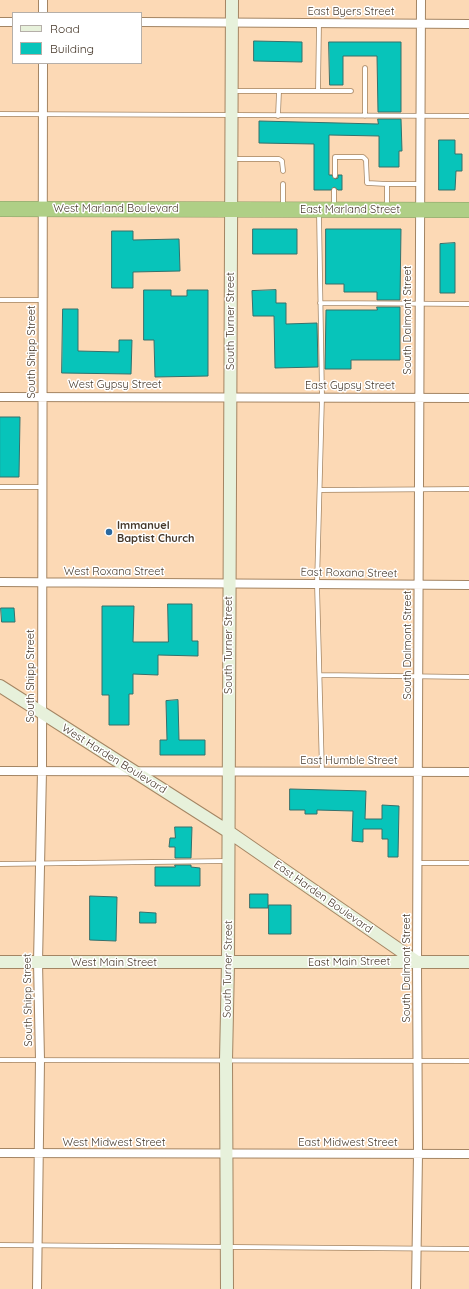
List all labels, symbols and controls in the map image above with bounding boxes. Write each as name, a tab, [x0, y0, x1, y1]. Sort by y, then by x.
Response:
street label: East Byers Street	[308, 5, 394, 19]
legend	[12, 12, 142, 64]
text: Road	[50, 21, 80, 36]
text: Building	[50, 41, 94, 56]
street label: West Marland Boulevard	[53, 202, 179, 216]
street label: East Marland Street	[300, 203, 400, 217]
street label: South Dalmont Street	[401, 266, 415, 374]
street label: South Turner Street	[224, 272, 238, 370]
street label: South Shipp Street	[25, 305, 39, 399]
street label: West Gypsy Street	[68, 378, 162, 392]
street label: East Gypsy Street	[305, 379, 395, 393]
place label: Immanuel Baptist Church	[117, 519, 194, 545]
marker: Immanuel Baptist Church	[104, 527, 114, 537]
street label: West Roxana Street	[64, 565, 164, 579]
street label: East Roxana Street	[301, 566, 397, 580]
street label: South Dalmont Street	[401, 591, 415, 699]
street label: South Turner Street	[222, 596, 236, 694]
street label: South Shipp Street	[24, 629, 38, 723]
street label: West Harden Boulevard	[59, 721, 169, 797]
street label: East Humble Street	[300, 754, 398, 768]
street label: East Harden Boulevard	[271, 858, 375, 936]
street label: South Dalmont Street	[400, 914, 414, 1022]
street label: South Turner Street	[221, 920, 235, 1018]
street label: South Shipp Street	[21, 953, 35, 1047]
street label: East Main Street	[308, 955, 390, 969]
street label: West Main Street	[71, 956, 157, 970]
street label: West Midwest Street	[62, 1136, 166, 1150]
street label: East Midwest Street	[298, 1136, 398, 1150]

